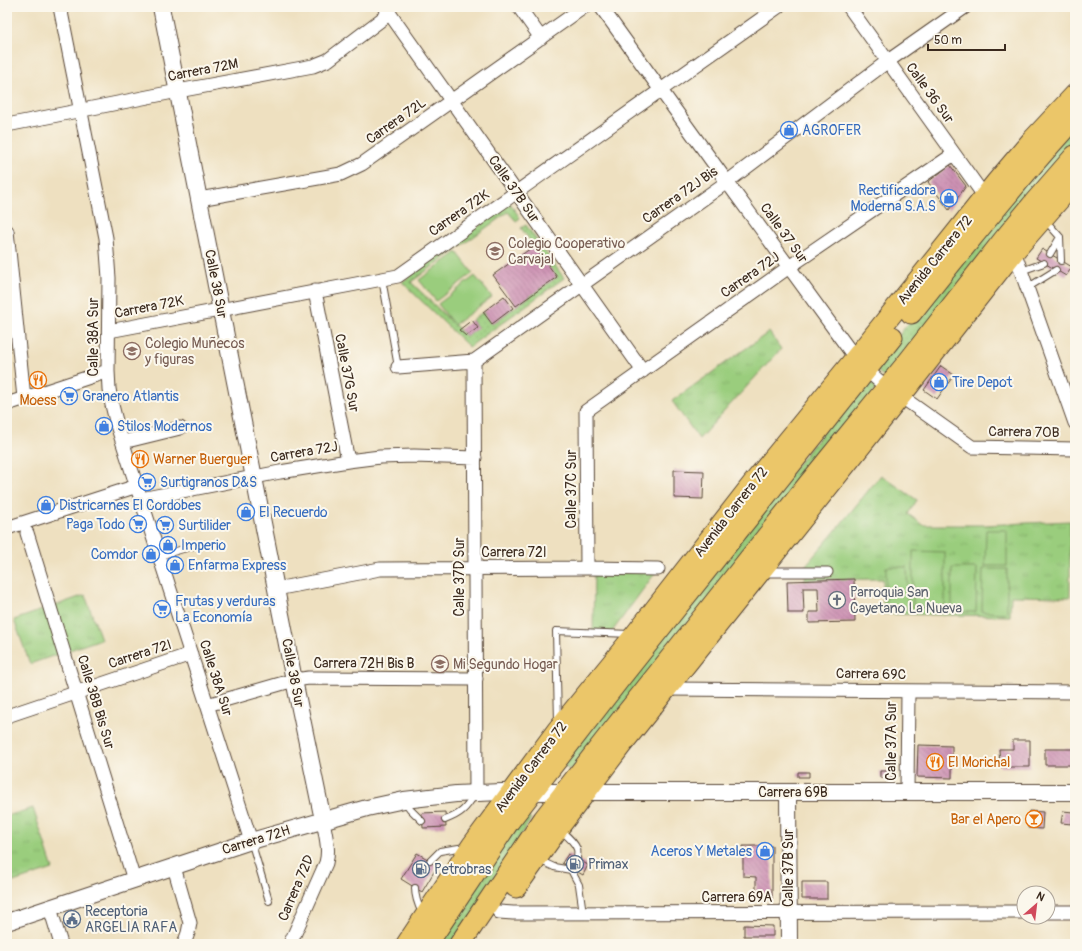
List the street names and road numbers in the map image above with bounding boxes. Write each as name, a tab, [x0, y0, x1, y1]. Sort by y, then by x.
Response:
street label: Carrera 72M	[166, 55, 240, 85]
street label: Calle 36 Sur	[902, 59, 958, 127]
street label: Carrera 72L	[363, 94, 429, 148]
street label: Calle 37B Sur	[485, 152, 543, 226]
street label: Carrera 72J Bis	[639, 162, 722, 227]
street label: Carrera 72K	[425, 186, 493, 240]
street label: Calle 37 Sur	[756, 200, 812, 266]
street label: Avenida Carrera 72	[894, 212, 976, 308]
street label: Calle 38 Sur	[201, 248, 231, 320]
street label: Carrera 72J	[717, 248, 783, 302]
street label: Carrera 72K	[113, 292, 186, 322]
street label: Calle 38A Sur	[85, 298, 102, 376]
street label: Calle 37G Sur	[331, 332, 363, 414]
street label: Carrera 70B	[988, 423, 1060, 441]
street label: Carrera 72J	[269, 438, 339, 466]
street label: Calle 37C Sur	[563, 450, 580, 528]
street label: Avenida Carrera 72	[691, 463, 772, 560]
street label: Calle 37D Sur	[451, 538, 468, 617]
street label: Carrera 72I	[481, 544, 547, 561]
street label: Carrera 72I	[106, 636, 174, 672]
street label: Calle 38 Sur	[278, 637, 308, 709]
street label: Calle 38A Sur	[196, 638, 236, 718]
street label: Calle 38B Bis Sur	[74, 653, 118, 751]
street label: Carrera 72H Bis B	[313, 655, 415, 672]
street label: Carrera 69C	[836, 665, 907, 683]
street label: Calle 37A Sur	[883, 701, 900, 781]
street label: Avenida Carrera 72	[491, 718, 571, 816]
street label: Carrera 69B	[758, 784, 828, 801]
street label: Carrera 72H	[220, 822, 292, 858]
street label: Calle 37B Sur	[780, 829, 797, 907]
street label: Carrera 72D	[274, 852, 318, 924]
street label: Carrera 69A	[702, 889, 772, 906]

